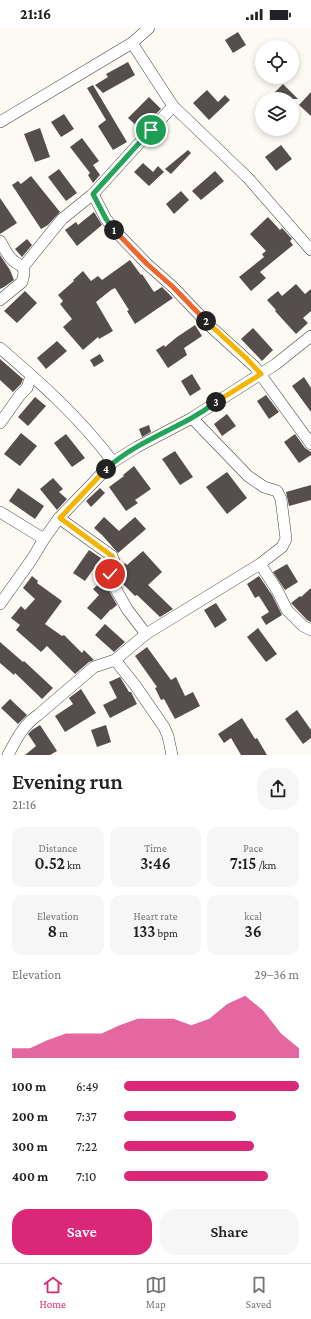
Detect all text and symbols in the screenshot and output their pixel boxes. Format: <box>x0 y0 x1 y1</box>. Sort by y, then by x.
text: 21:16 <box>20 6 51 22</box>
map controls <box>255 40 299 136</box>
button: locate <box>255 40 299 84</box>
button: layers <box>255 92 299 136</box>
pin <box>134 113 168 147</box>
icon: arrive <box>140 119 162 141</box>
pin: 1 <box>104 220 124 240</box>
text: 1 <box>112 224 116 236</box>
pin: 2 <box>196 311 216 331</box>
text: 2 <box>203 315 209 327</box>
pin: 3 <box>206 392 226 412</box>
text: 3 <box>213 396 219 408</box>
pin: 4 <box>96 459 116 479</box>
text: 4 <box>103 463 109 475</box>
pin <box>93 557 127 591</box>
icon: check <box>99 563 121 585</box>
button: share <box>257 768 299 810</box>
text: Evening run <box>12 769 123 794</box>
text: 21:16 <box>12 797 36 812</box>
text: Distance <box>39 842 77 854</box>
text: Time <box>144 842 167 854</box>
text: Pace <box>243 842 263 854</box>
text: 0.52 <box>35 854 65 873</box>
text: 3:46 <box>140 854 171 873</box>
text: 7:15 <box>230 854 256 873</box>
text: km <box>65 859 81 871</box>
text: /km <box>256 859 276 871</box>
text: Elevation <box>37 910 79 922</box>
text: Heart rate <box>134 910 177 922</box>
text: kcal <box>244 910 262 922</box>
text: 8 <box>48 922 57 941</box>
text: 133 <box>133 922 156 941</box>
text: 36 <box>245 922 262 941</box>
text: m <box>57 927 68 939</box>
text: bpm <box>156 927 178 939</box>
text: Elevation <box>12 967 61 982</box>
text: 29–36 m <box>254 967 299 982</box>
text: 100 m <box>12 1079 46 1094</box>
text: 6:49 <box>76 1079 99 1094</box>
text: 200 m <box>12 1109 48 1124</box>
text: 7:37 <box>76 1109 97 1124</box>
text: 300 m <box>12 1139 48 1154</box>
text: 7:22 <box>76 1139 97 1154</box>
text: 400 m <box>12 1169 48 1184</box>
text: 7:10 <box>76 1169 96 1184</box>
button: Save <box>12 1209 152 1255</box>
button: Share <box>160 1209 299 1255</box>
tab: Home <box>39 1274 66 1310</box>
tab: Map <box>145 1274 167 1310</box>
tab: Saved <box>246 1274 272 1310</box>

